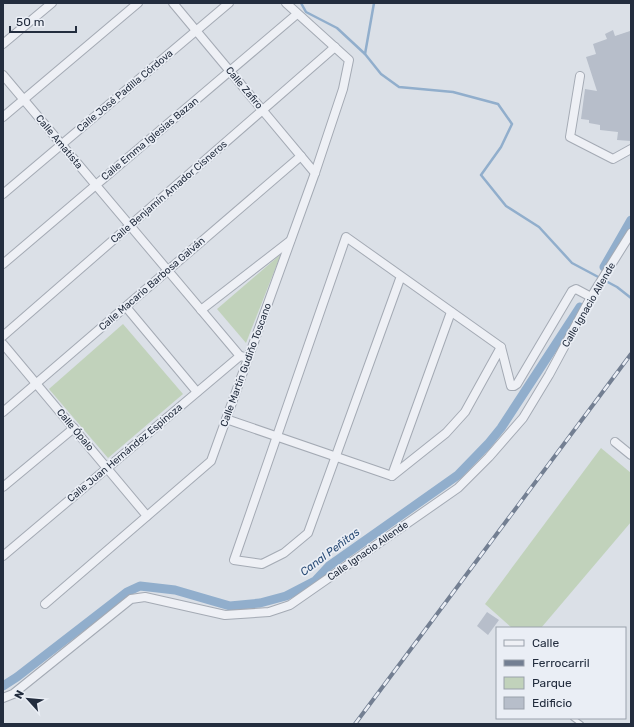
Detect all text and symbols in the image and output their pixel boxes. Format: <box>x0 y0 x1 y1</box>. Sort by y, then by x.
scale bar <box>10 8 76 34</box>
text: 50 m <box>16 15 44 29</box>
street label: Calle José Padilla Córdova <box>74 47 176 135</box>
street label: Calle Zafiro <box>223 64 265 112</box>
street label: Calle Emma Iglesias Bazan <box>99 95 201 183</box>
street label: Calle Amatista <box>33 113 85 171</box>
street label: Calle Benjamín Amador Cisneros <box>108 138 230 246</box>
street label: Calle Macario Barbosa Galván <box>97 235 207 333</box>
street label: Calle Ignacio Allende <box>560 260 618 350</box>
street label: Calle Martín Gudiño Toscano <box>218 301 274 429</box>
street label: Calle Juan Hernández Espinoza <box>65 401 185 505</box>
street label: Calle Ópalo <box>54 406 96 454</box>
street label: Calle Ignacio Allende <box>325 518 411 583</box>
water label: Canal Peñitas <box>298 525 363 579</box>
legend <box>496 627 626 719</box>
text: Calle <box>532 636 559 650</box>
text: Ferrocarril <box>532 656 590 670</box>
text: Parque <box>532 676 572 690</box>
north arrow <box>8 679 48 719</box>
text: N <box>12 688 27 701</box>
text: Edificio <box>532 696 572 710</box>

